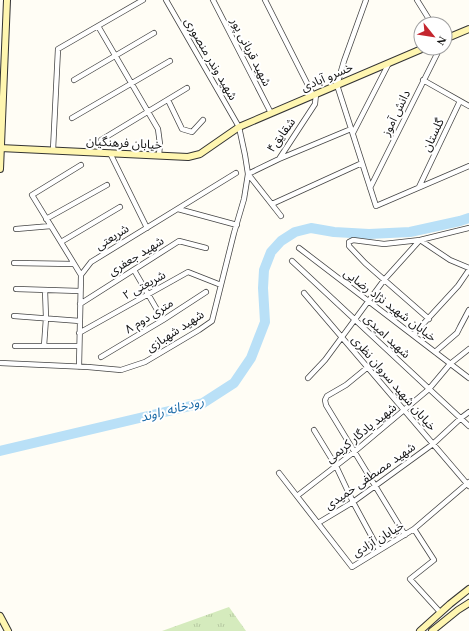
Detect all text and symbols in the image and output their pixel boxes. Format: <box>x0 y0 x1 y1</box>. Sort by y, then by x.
street label: شهید وندر منصوری <box>182 15 240 103</box>
street label: شهید قربانی پور <box>226 15 274 89</box>
north arrow <box>413 16 453 56</box>
text: N <box>434 35 449 47</box>
street label: خسرو آبادی <box>299 60 355 94</box>
street label: دانش آموز <box>378 88 413 139</box>
street label: شقایق۴ <box>264 115 299 155</box>
street label: گلستان <box>419 115 447 154</box>
street label: خیابان فرهنگیان <box>86 134 162 152</box>
street label: شریعتی <box>93 221 131 253</box>
street label: شهید جعفری <box>106 234 166 279</box>
street label: خیابان شهید نژاد رضایی <box>341 266 439 344</box>
street label: شریعتی ۲ <box>120 268 168 303</box>
street label: ۸ متری دوم <box>122 296 177 338</box>
street label: شهید شهبازی <box>144 307 207 355</box>
street label: شهید امیدی <box>361 311 413 361</box>
street label: خیابان شهید سروان نظری <box>349 333 439 434</box>
water label: رودخانه راوند <box>139 393 206 425</box>
street label: شهید یادگار کریمی <box>323 400 399 466</box>
street label: شهید مصطفی حمیدی <box>322 439 418 513</box>
street label: خیابان آزادی <box>350 518 406 560</box>

